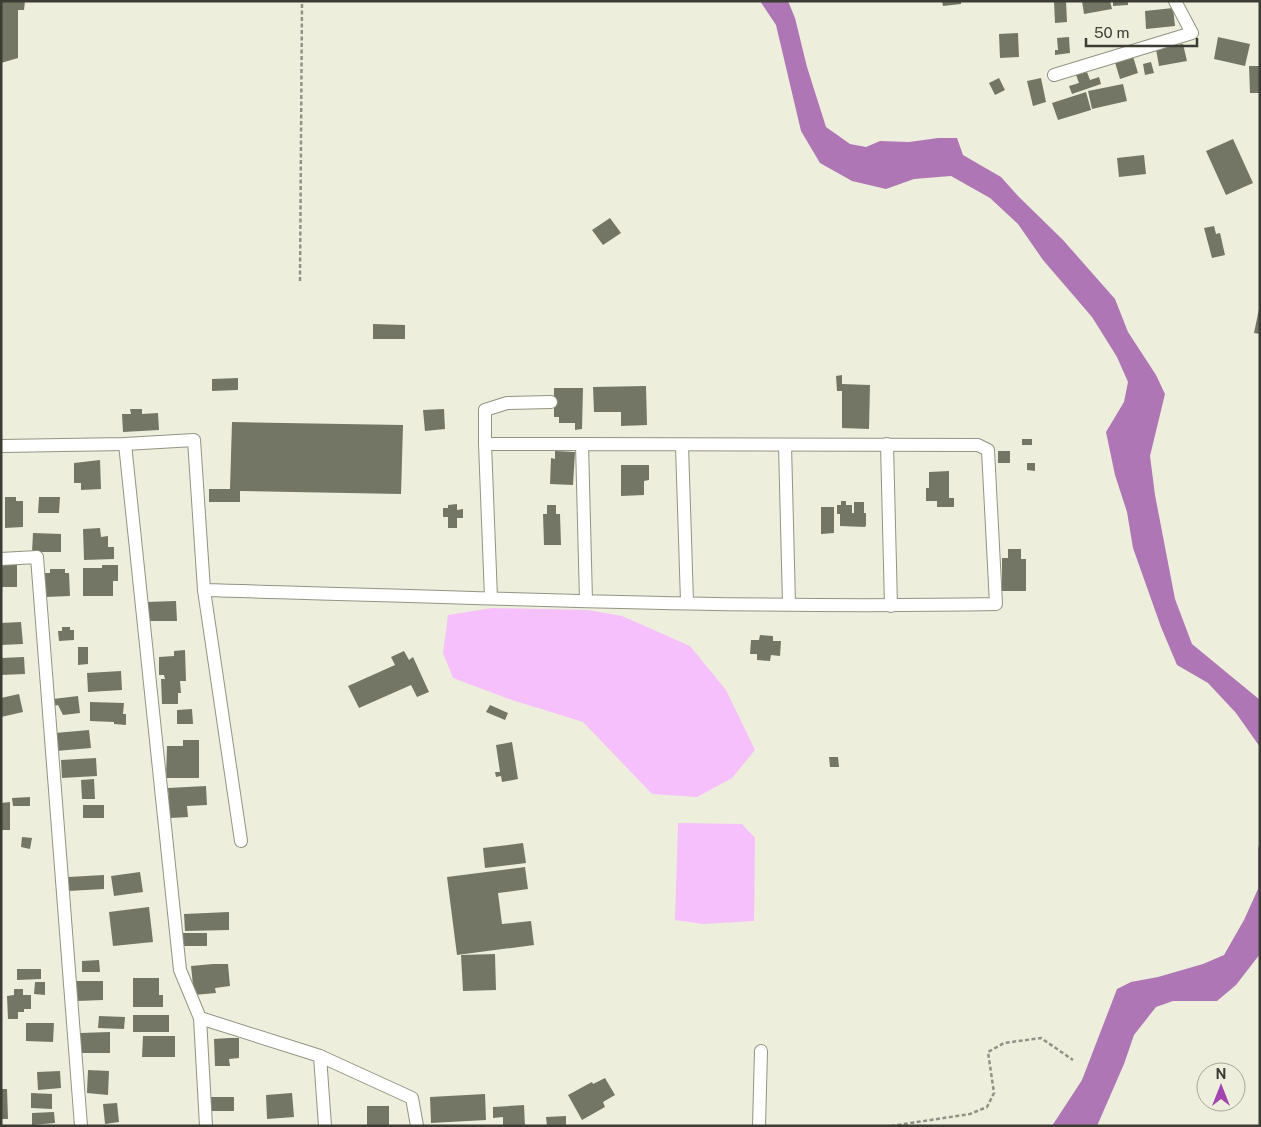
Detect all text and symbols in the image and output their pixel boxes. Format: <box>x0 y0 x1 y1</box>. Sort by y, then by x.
scale bar <box>1086 15 1197 47</box>
text: 50 m <box>1094 24 1129 41</box>
north arrow <box>1196 1062 1246 1112</box>
text: N <box>1216 1066 1226 1082</box>

